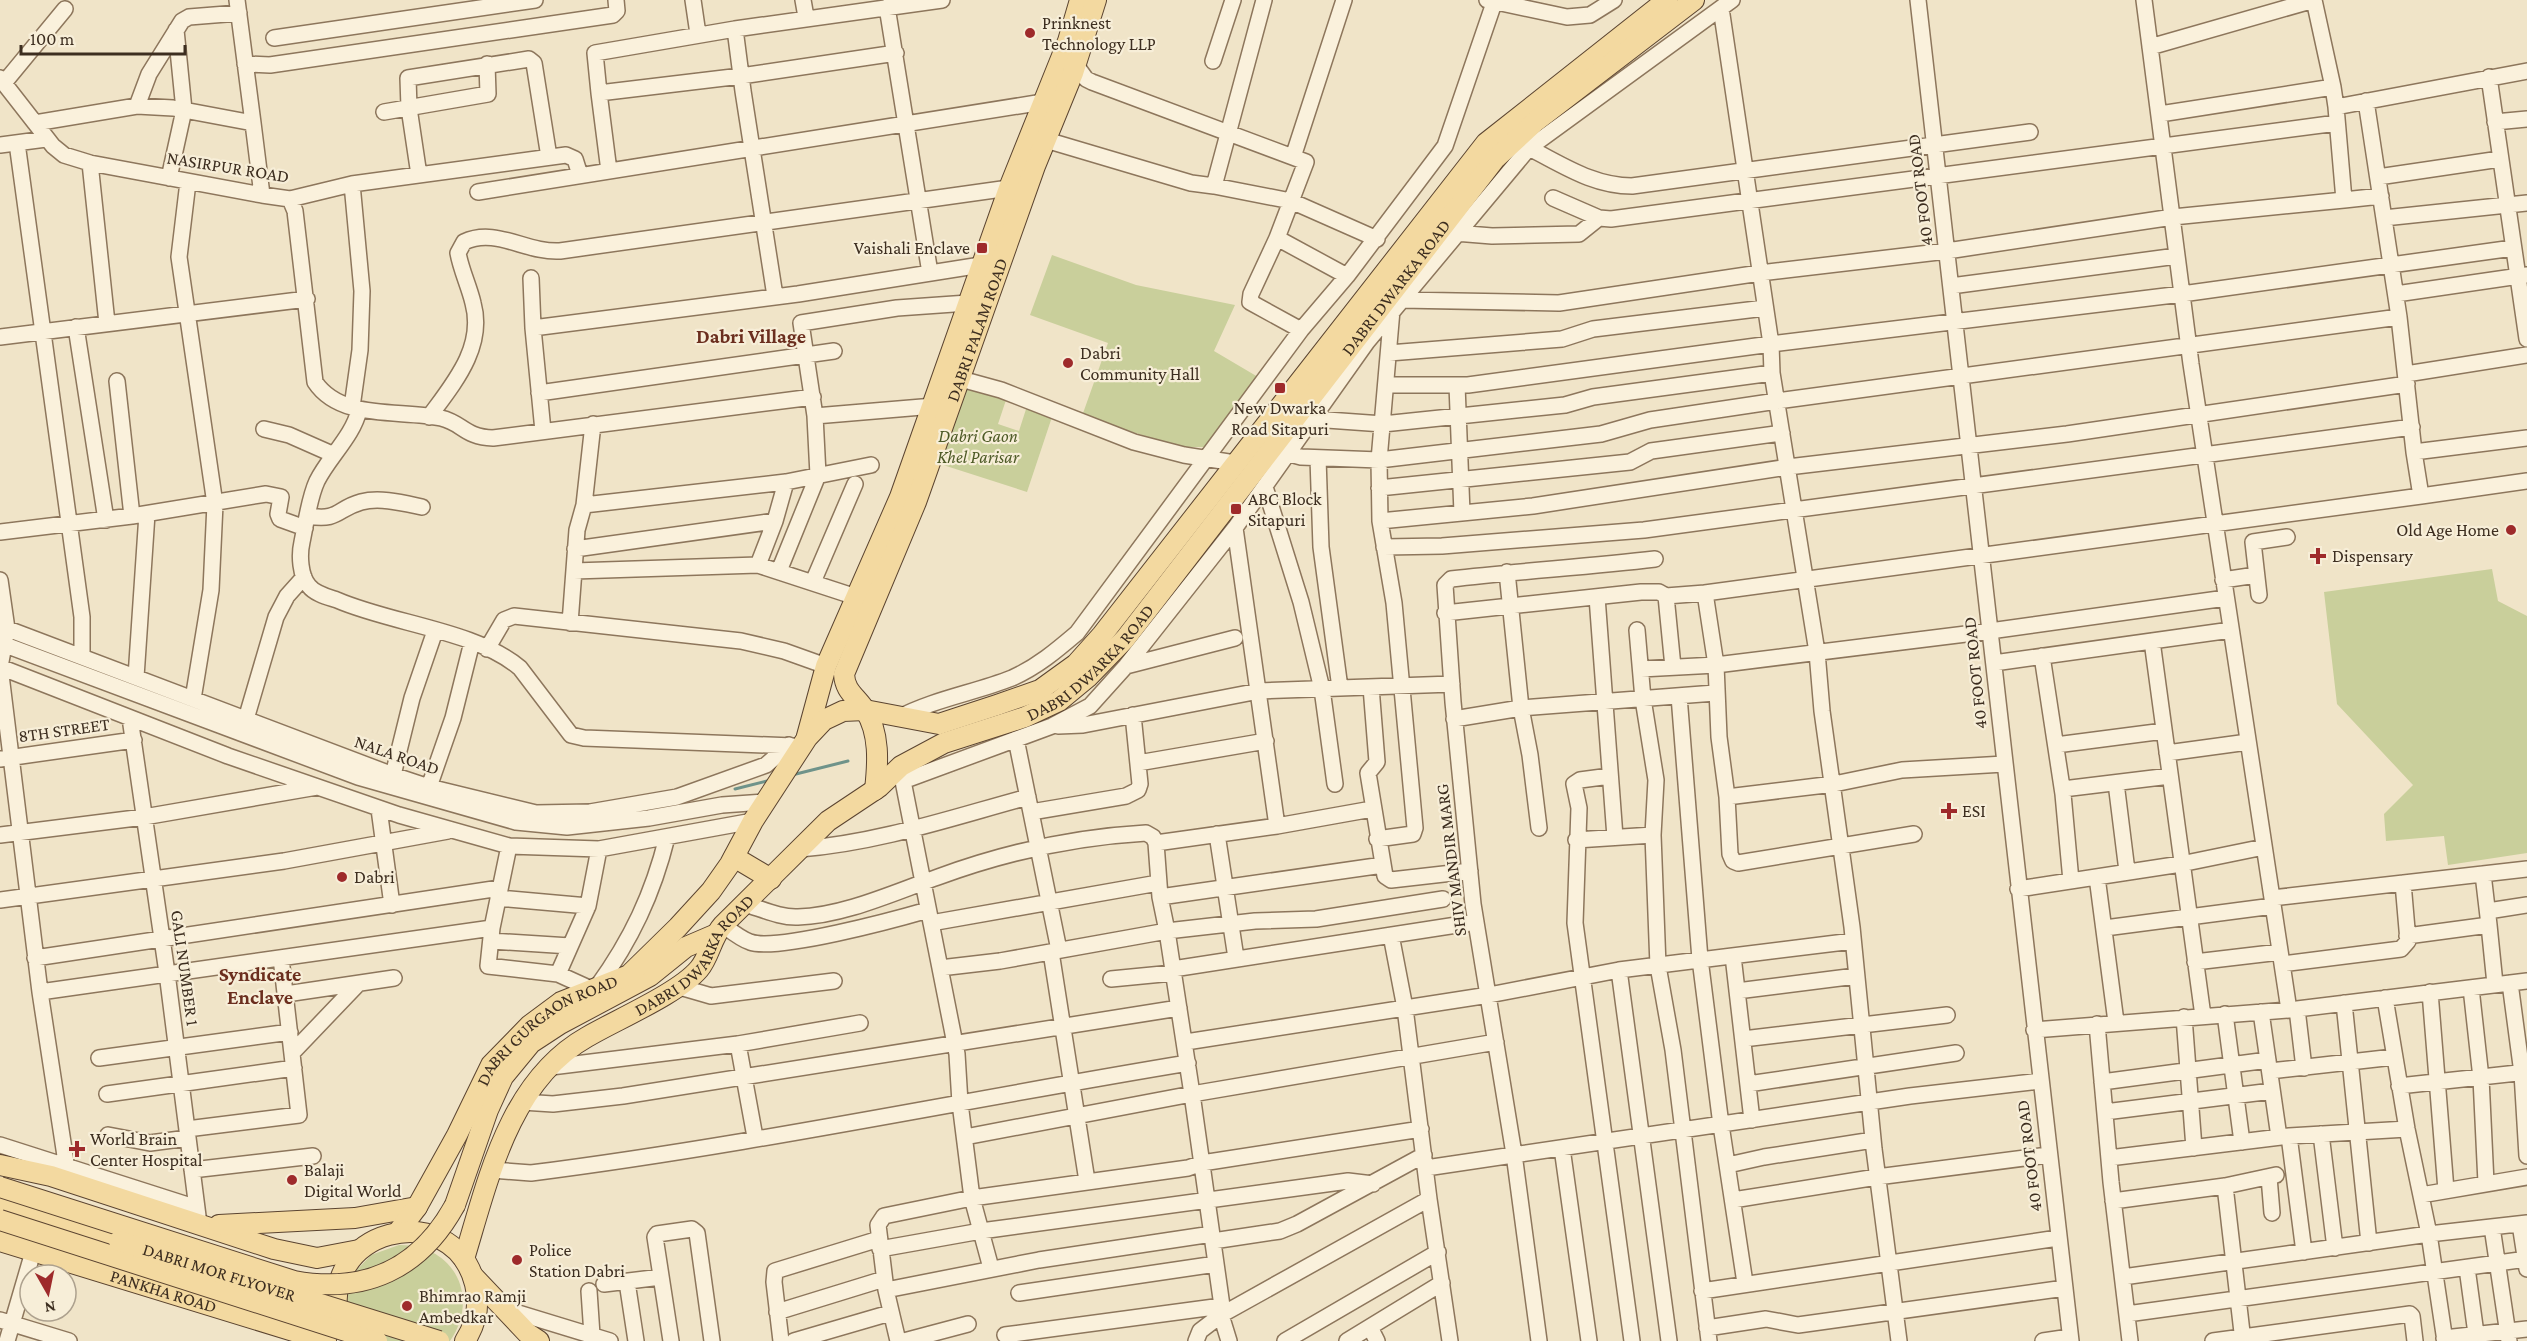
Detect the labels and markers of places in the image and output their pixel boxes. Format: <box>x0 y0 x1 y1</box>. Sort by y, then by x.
place label: Prinknest Technology LLP <box>1042 13 1156 54</box>
marker: Prinknest Technology LLP <box>1023 26 1037 40</box>
place label: Vaishali Enclave <box>854 238 970 258</box>
marker: Vaishali Enclave <box>975 241 989 255</box>
place label: Dabri Community Hall <box>1080 343 1200 384</box>
marker: Dabri Community Hall <box>1061 356 1075 370</box>
marker: New Dwarka Road Sitapuri <box>1273 381 1287 395</box>
place label: New Dwarka Road Sitapuri <box>1231 398 1329 439</box>
place label: ABC Block Sitapuri <box>1248 489 1322 530</box>
marker: ABC Block Sitapuri <box>1229 502 1243 516</box>
place label: Old Age Home <box>2396 520 2499 540</box>
marker: Old Age Home <box>2504 523 2518 537</box>
place label: Dispensary <box>2332 546 2414 566</box>
marker: Dispensary <box>2309 547 2327 565</box>
place label: ESI <box>1962 801 1986 821</box>
marker: ESI <box>1940 802 1958 820</box>
place label: Dabri <box>354 867 395 887</box>
marker: Dabri <box>335 870 349 884</box>
place label: World Brain Center Hospital <box>90 1129 203 1170</box>
marker: World Brain Center Hospital <box>68 1140 86 1158</box>
place label: Balaji Digital World <box>304 1160 402 1201</box>
marker: Balaji Digital World <box>285 1173 299 1187</box>
place label: Police Station Dabri <box>529 1240 625 1281</box>
marker: Police Station Dabri <box>510 1253 524 1267</box>
place label: Bhimrao Ramji Ambedkar <box>419 1286 526 1327</box>
marker: Bhimrao Ramji Ambedkar <box>400 1299 414 1313</box>

